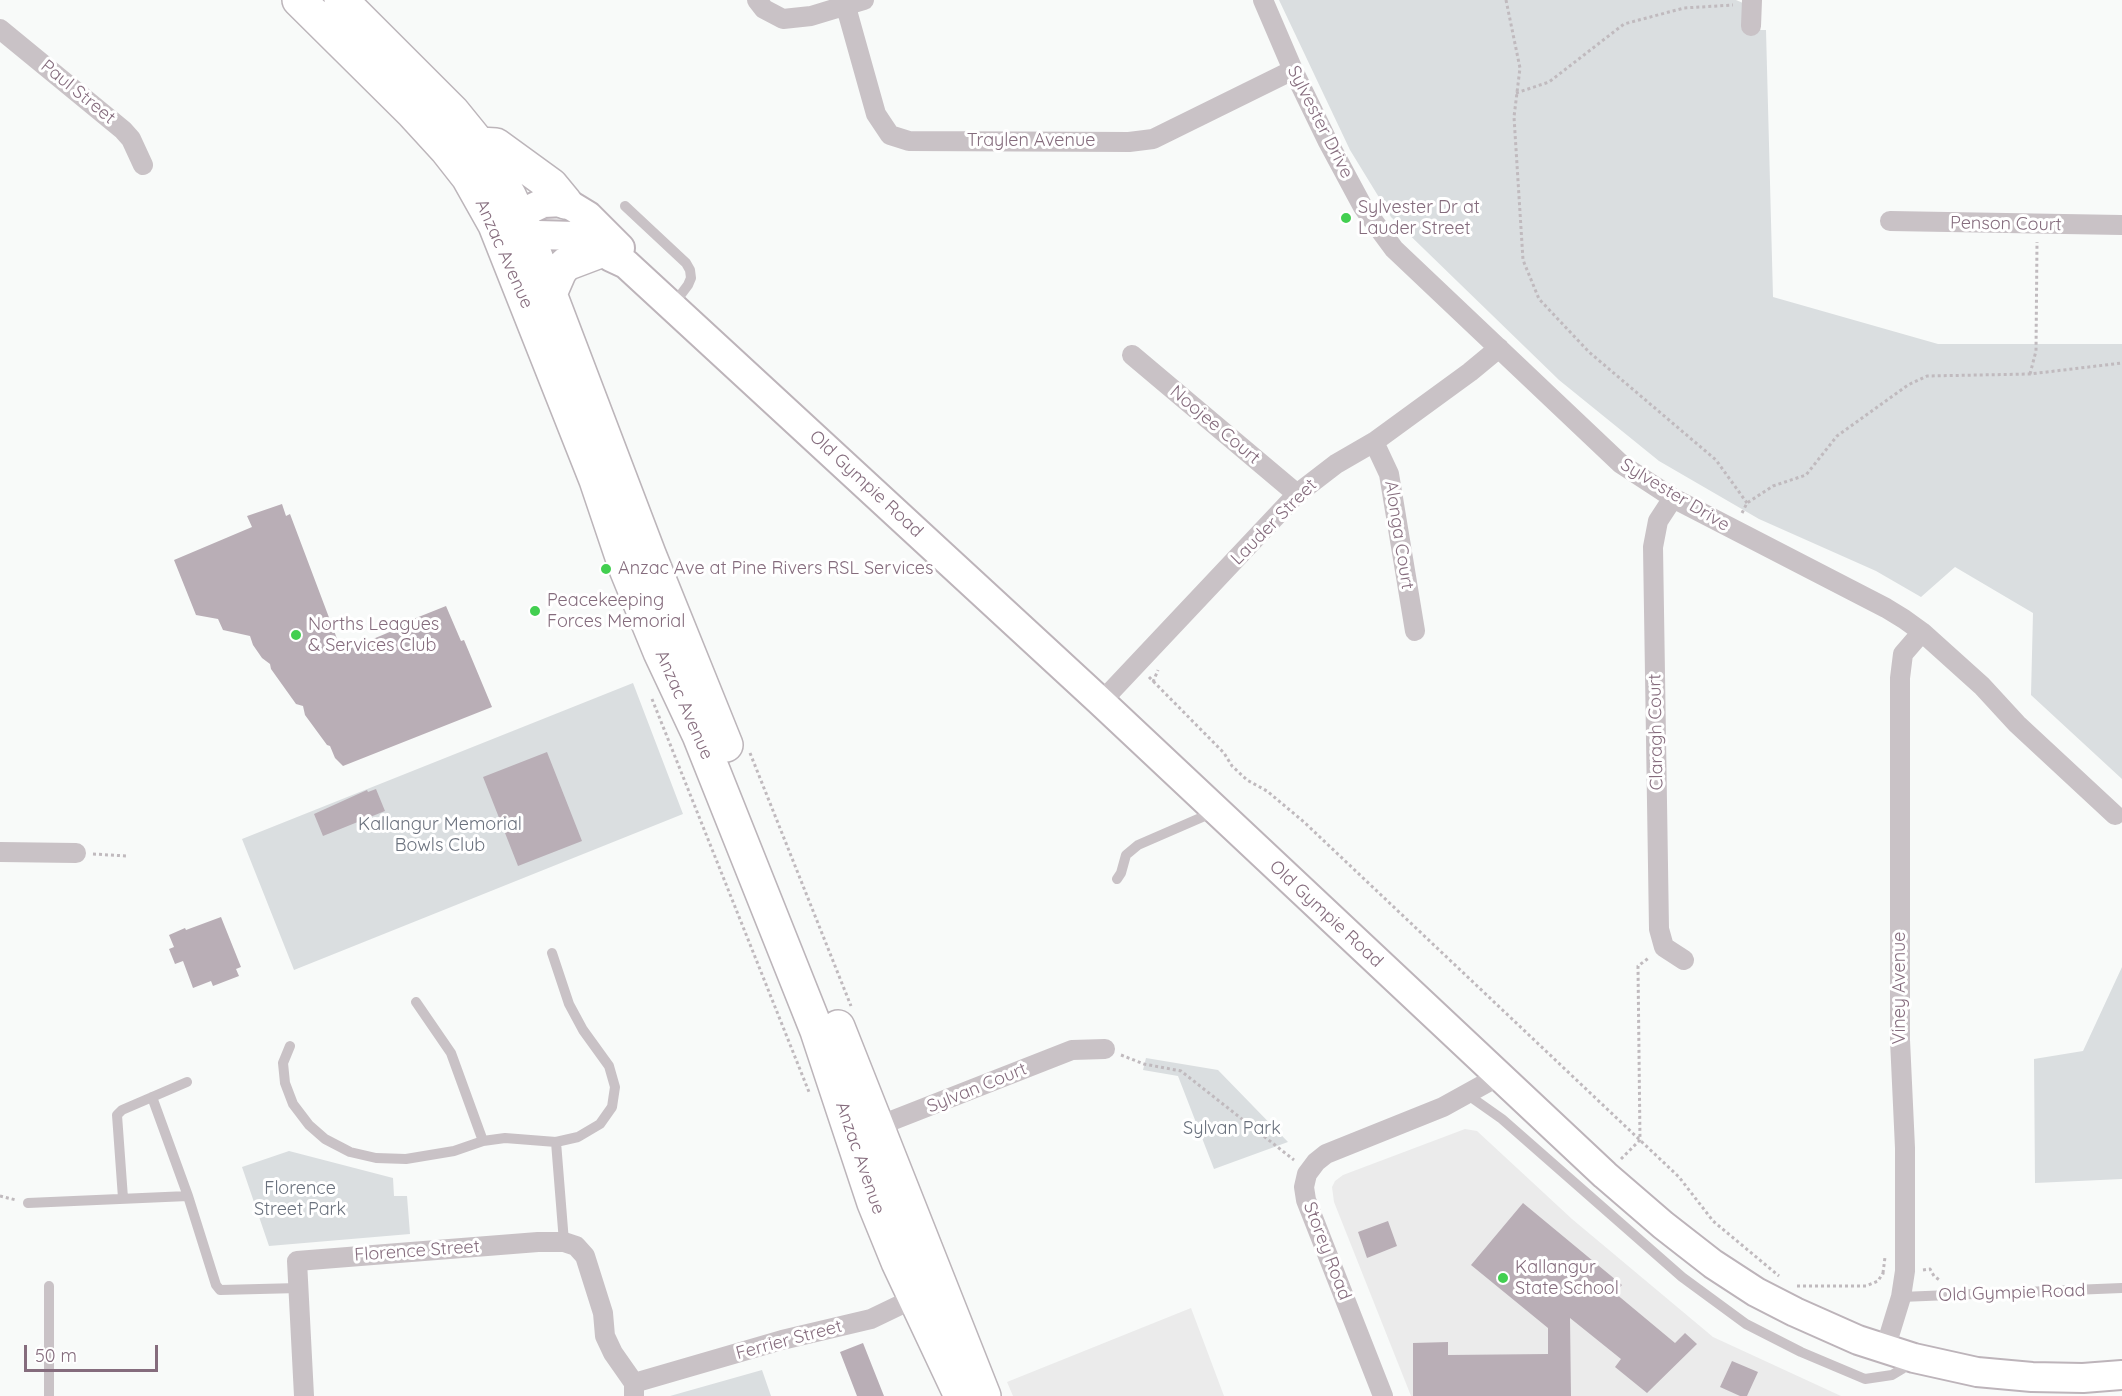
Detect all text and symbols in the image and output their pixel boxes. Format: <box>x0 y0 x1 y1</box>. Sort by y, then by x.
street label: Paul Street <box>36 55 120 129</box>
street label: Sylvester Drive <box>1282 62 1358 182</box>
street label: Traylen Avenue <box>967 130 1095 152</box>
street label: Anzac Avenue <box>470 196 538 312</box>
place label: Sylvester Dr at Lauder Street <box>1358 197 1480 240</box>
marker: Sylvester Dr at Lauder Street <box>1339 211 1353 225</box>
street label: Penson Court <box>1950 212 2062 236</box>
street label: Noojee Court <box>1166 381 1264 469</box>
street label: Old Gympie Road <box>805 426 927 542</box>
street label: Sylvester Drive <box>1617 454 1733 536</box>
street label: Lauder Street <box>1227 475 1321 569</box>
street label: Alonga Court <box>1380 479 1418 591</box>
place label: Anzac Ave at Pine Rivers RSL Services <box>618 558 933 580</box>
marker: Anzac Ave at Pine Rivers RSL Services <box>599 562 613 576</box>
place label: Peacekeeping Forces Memorial <box>547 590 685 632</box>
marker: Peacekeeping Forces Memorial <box>528 604 542 618</box>
place label: Norths Leagues & Services Club <box>308 614 439 656</box>
marker: Norths Leagues & Services Club <box>289 628 303 642</box>
street label: Anzac Avenue <box>650 647 718 763</box>
street label: Claragh Court <box>1644 673 1668 791</box>
park label: Kallangur Memorial Bowls Club <box>358 814 522 856</box>
street label: Old Gympie Road <box>1265 856 1387 972</box>
street label: Viney Avenue <box>1889 931 1911 1045</box>
street label: Sylvan Court <box>924 1058 1030 1118</box>
street label: Anzac Avenue <box>831 1099 889 1217</box>
park label: Sylvan Park <box>1183 1118 1281 1140</box>
park label: Florence Street Park <box>254 1178 346 1220</box>
street label: Storey Road <box>1298 1199 1356 1303</box>
street label: Florence Street <box>354 1236 480 1266</box>
place label: Kallangur State School <box>1515 1257 1619 1300</box>
marker: Kallangur State School <box>1496 1271 1510 1285</box>
street label: Old Gympie Road <box>1938 1280 2086 1306</box>
street label: Ferrier Street <box>734 1315 844 1365</box>
scale bar <box>27 1333 160 1371</box>
text: 50 m <box>35 1344 77 1367</box>

